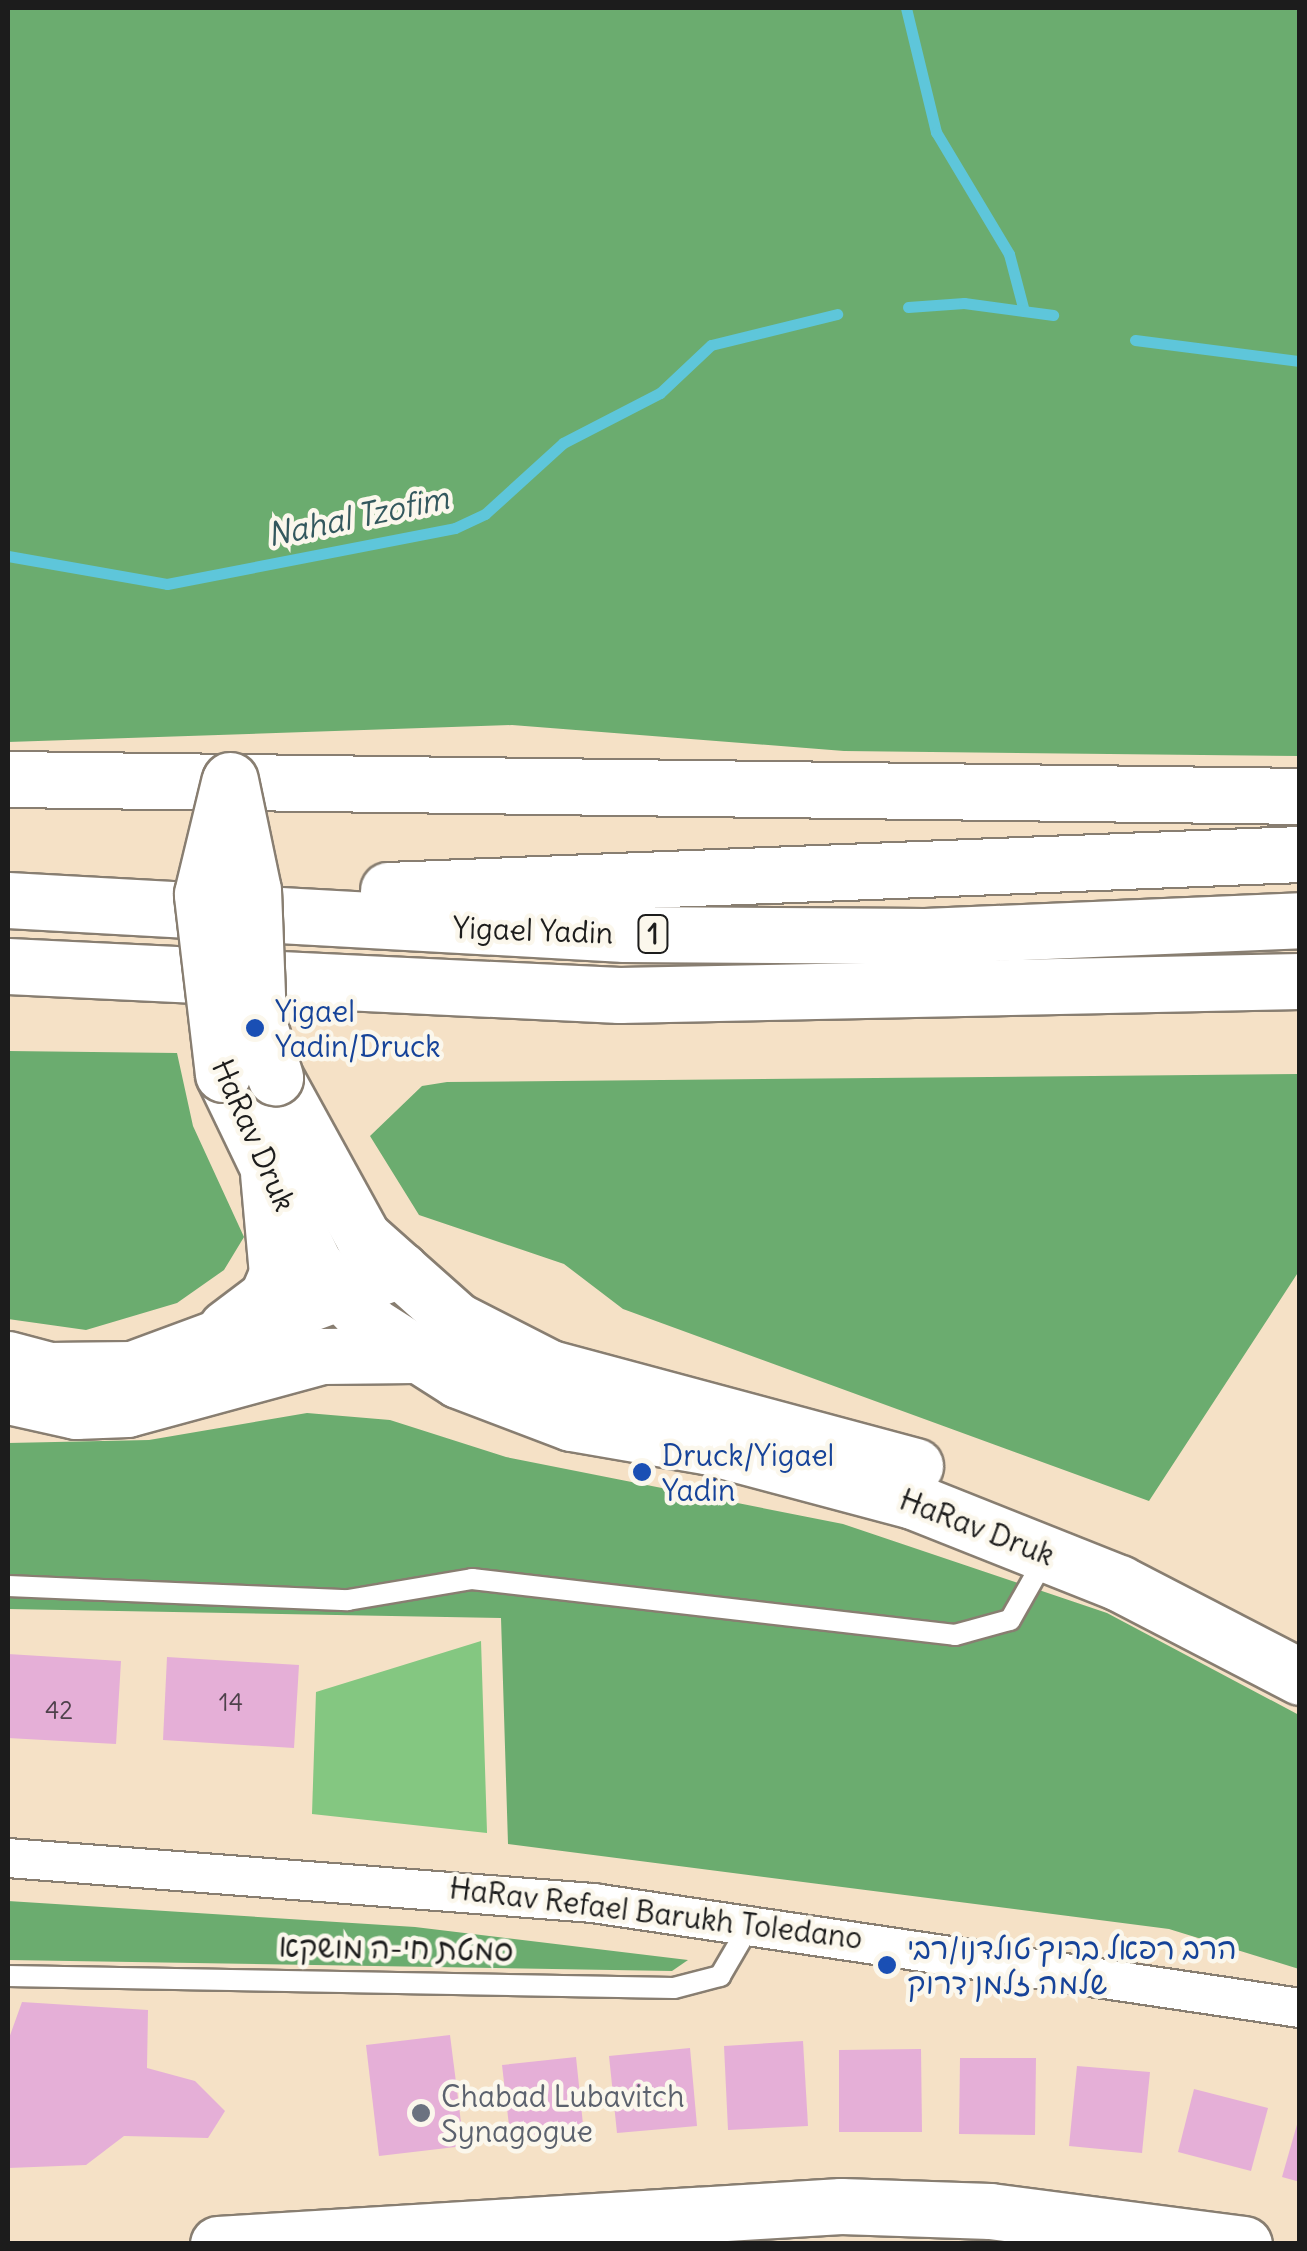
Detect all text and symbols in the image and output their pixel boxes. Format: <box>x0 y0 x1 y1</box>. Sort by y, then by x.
water label: Nahal Tzofim <box>264 479 452 555</box>
street label: Yigael Yadin <box>452 909 614 951</box>
road number: 1 <box>636 911 670 957</box>
place label: Yigael Yadin/Druck <box>275 993 441 1064</box>
marker: Yigael Yadin/Druck <box>244 1017 266 1039</box>
street label: HaRav Druk <box>205 1053 303 1217</box>
place label: Druck/Yigael Yadin <box>662 1437 834 1508</box>
marker: Druck/Yigael Yadin <box>631 1461 653 1483</box>
street label: HaRav Druk <box>895 1481 1059 1573</box>
house number: 14 <box>219 1687 243 1717</box>
house number: 42 <box>45 1695 73 1725</box>
street label: HaRav Refael Barukh Toledano <box>447 1870 865 1956</box>
street label: סמטת חי-ה מושקא <box>278 1928 514 1968</box>
place label: הרב רפאל ברוך טולדנו/רבי שלמה זלמן דרוק <box>907 1930 1237 2000</box>
marker: הרב רפאל ברוך טולדנו/רבי שלמה זלמן דרוק <box>876 1954 898 1976</box>
place label: Chabad Lubavitch Synagogue <box>441 2078 685 2148</box>
marker: Chabad Lubavitch Synagogue <box>410 2102 432 2124</box>

